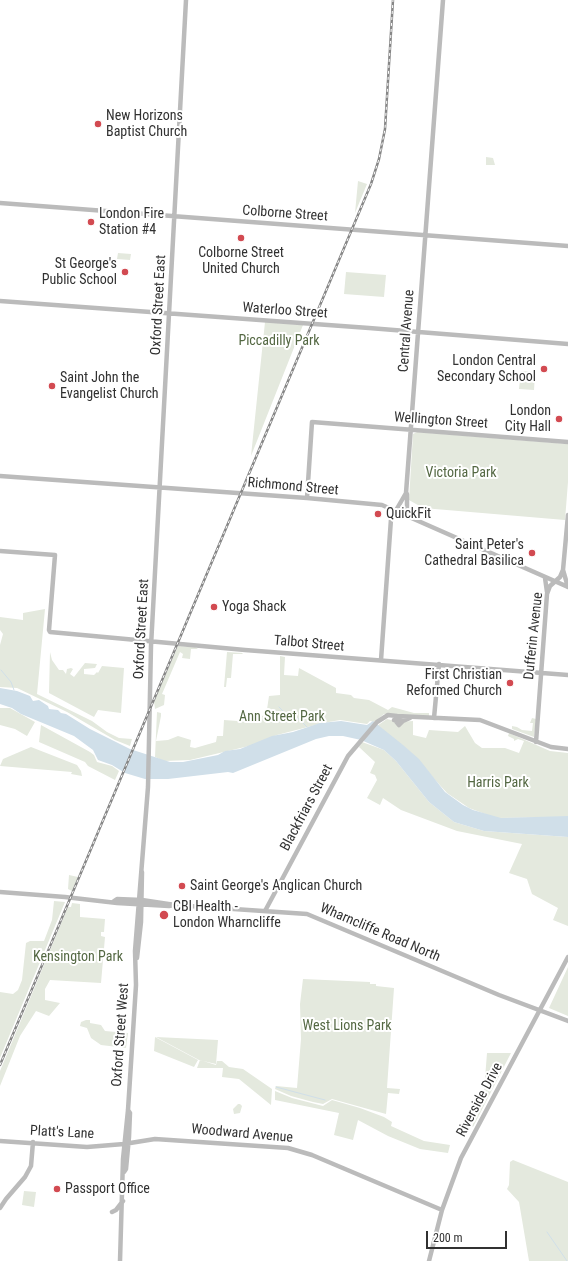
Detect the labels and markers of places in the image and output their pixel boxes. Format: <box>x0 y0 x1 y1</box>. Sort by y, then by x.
place label: New Horizons Baptist Church <box>106 108 187 140</box>
marker: New Horizons Baptist Church <box>93 119 103 129</box>
place label: London Fire Station #4 <box>99 206 164 238</box>
marker: London Fire Station #4 <box>86 217 96 227</box>
marker: Colborne Street United Church <box>236 233 246 243</box>
place label: Colborne Street United Church <box>198 245 284 278</box>
place label: St George's Public School <box>42 256 117 288</box>
marker: St George's Public School <box>120 267 130 277</box>
place label: London Central Secondary School <box>437 353 536 386</box>
marker: London Central Secondary School <box>539 364 549 374</box>
place label: Saint John the Evangelist Church <box>60 370 159 402</box>
marker: Saint John the Evangelist Church <box>47 381 57 391</box>
place label: London City Hall <box>505 403 551 436</box>
marker: London City Hall <box>554 414 564 424</box>
place label: QuickFit <box>386 506 431 522</box>
marker: QuickFit <box>373 509 383 519</box>
place label: Saint Peter's Cathedral Basilica <box>424 537 524 570</box>
marker: Saint Peter's Cathedral Basilica <box>527 548 537 558</box>
place label: Yoga Shack <box>222 599 286 615</box>
marker: Yoga Shack <box>209 602 219 612</box>
place label: First Christian Reformed Church <box>406 667 502 700</box>
marker: First Christian Reformed Church <box>505 678 515 688</box>
place label: Saint George's Anglican Church <box>190 878 362 894</box>
marker: Saint George's Anglican Church <box>177 881 187 891</box>
place label: CBI Health - London Wharncliffe <box>173 899 281 932</box>
marker: CBI Health - London Wharncliffe <box>158 909 170 921</box>
place label: Passport Office <box>65 1181 150 1197</box>
marker: Passport Office <box>52 1184 62 1194</box>

